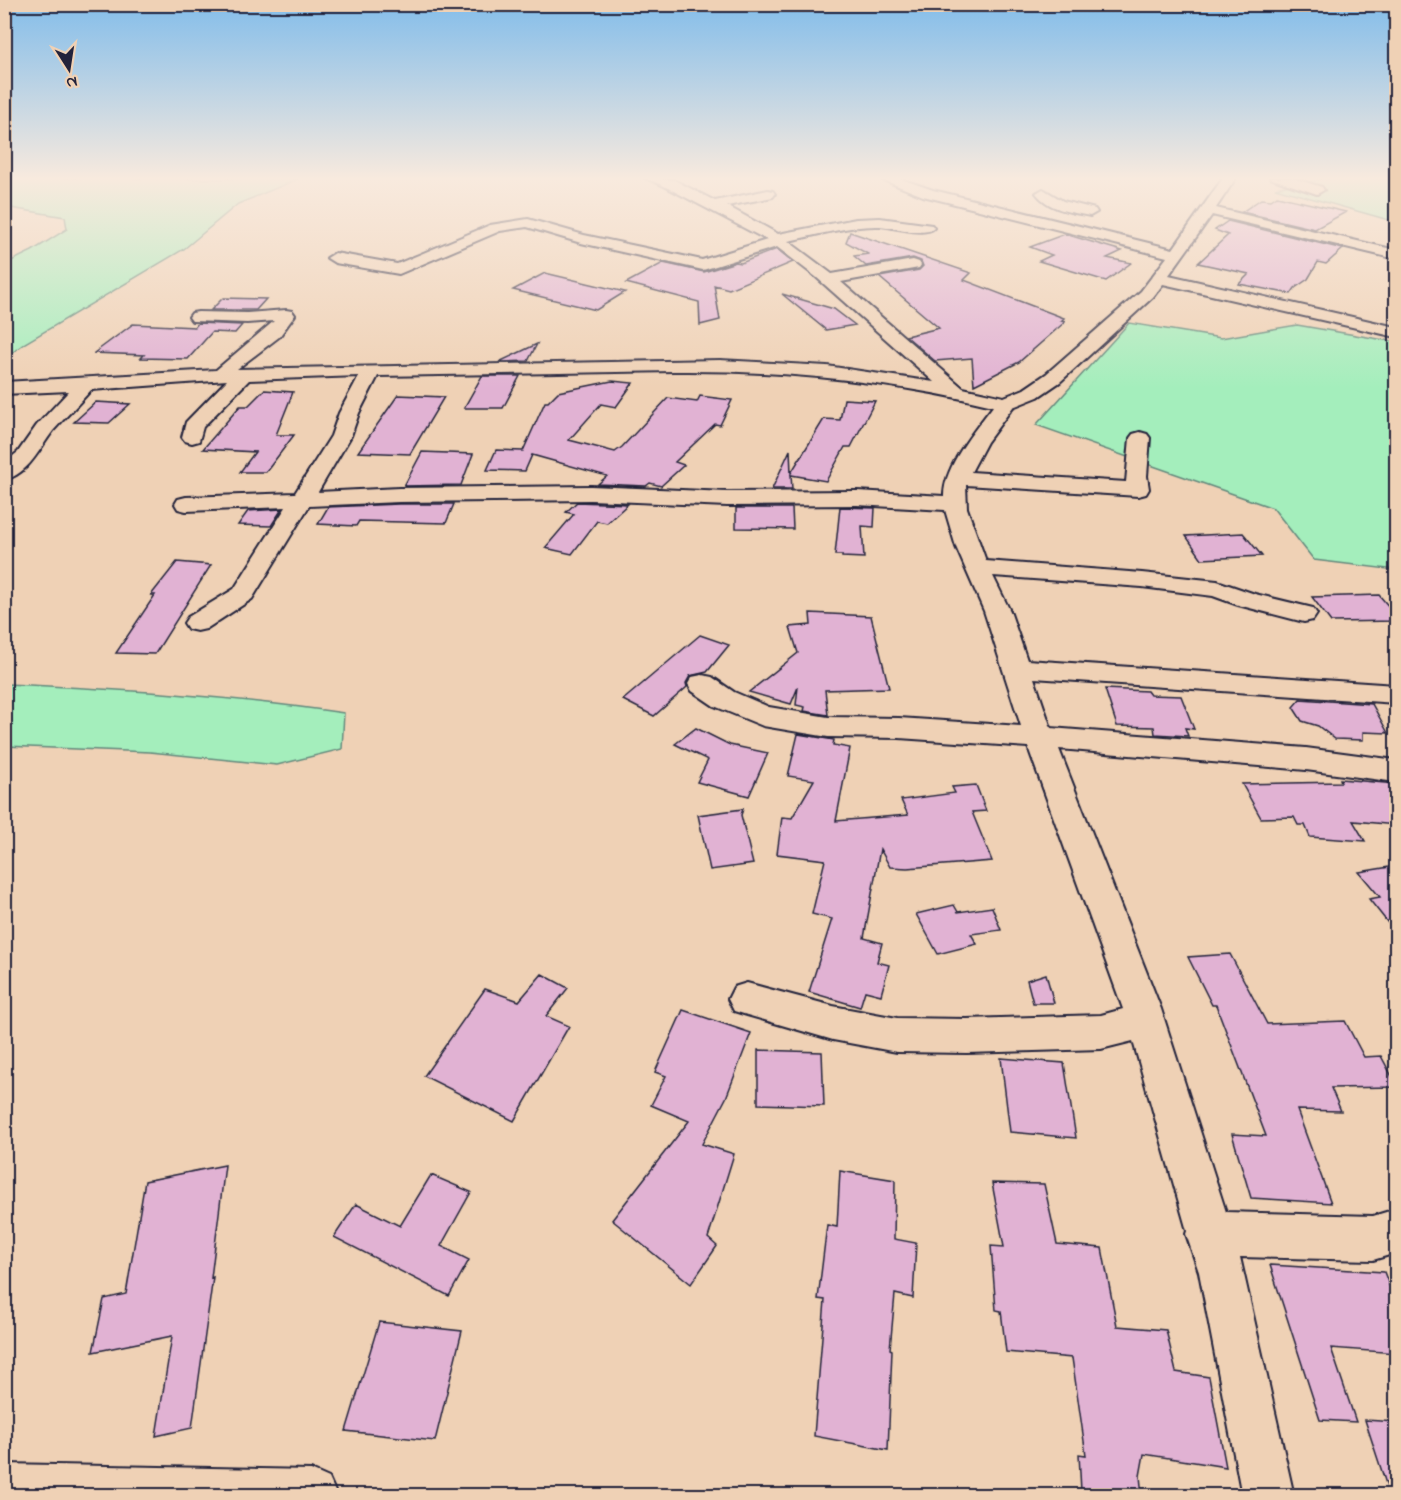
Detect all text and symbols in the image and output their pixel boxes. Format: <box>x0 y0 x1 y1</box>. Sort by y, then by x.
north arrow <box>39 39 99 99</box>
text: N <box>64 69 79 95</box>

